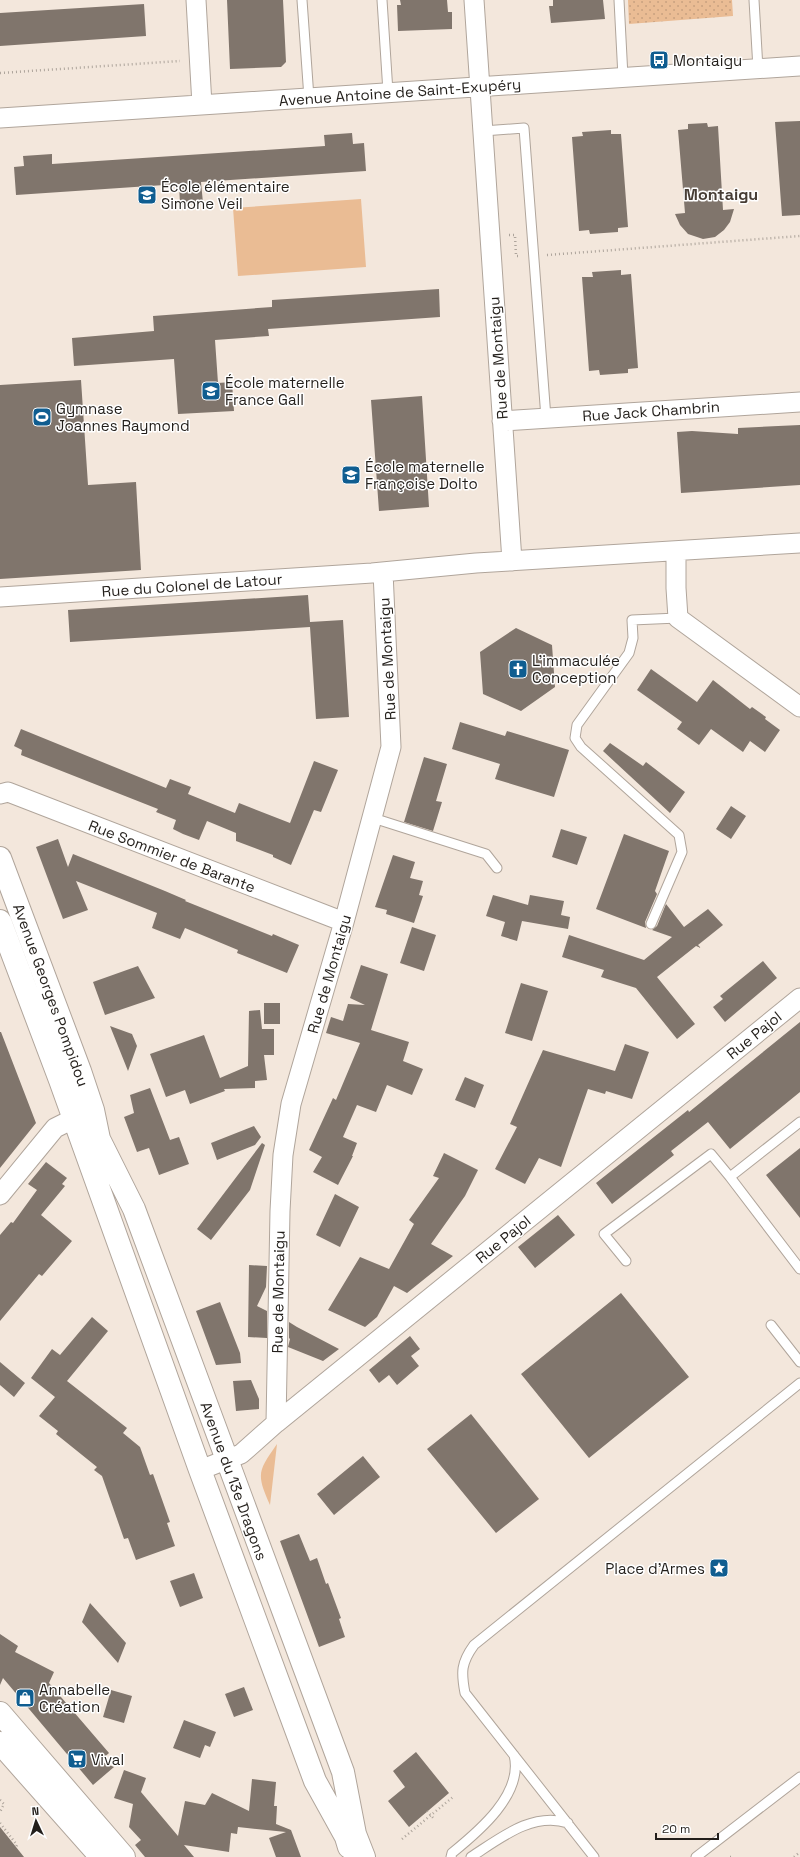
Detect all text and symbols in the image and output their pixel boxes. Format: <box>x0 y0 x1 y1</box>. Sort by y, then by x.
bus stop icon: Montaigu <box>648 49 670 71</box>
place label: Montaigu <box>673 51 742 70</box>
street label: Avenue Antoine de Saint-Exupéry <box>278 74 522 110</box>
place label: École élémentaire Simone Veil <box>161 177 290 213</box>
school or university icon: École élémentaire Simone Veil <box>136 184 158 206</box>
district label: Montaigu <box>684 184 758 205</box>
street label: Rue de Montaigu <box>484 296 512 420</box>
place label: École maternelle France Gall <box>225 373 345 409</box>
school or university icon: École maternelle France Gall <box>200 380 222 402</box>
street label: Rue Jack Chambrin <box>582 397 720 425</box>
place label: Gymnase Joannes Raymond <box>56 399 190 435</box>
sports icon: Gymnase Joannes Raymond <box>31 406 53 428</box>
place label: École maternelle Françoise Dolto <box>365 457 485 493</box>
school or university icon: École maternelle Françoise Dolto <box>340 464 362 486</box>
street label: Rue du Colonel de Latour <box>101 569 283 601</box>
street label: Rue de Montaigu <box>374 597 400 721</box>
place label: L'immaculée Conception <box>532 651 620 687</box>
church icon: L'immaculée Conception <box>507 658 529 680</box>
street label: Rue Sommier de Barante <box>86 815 258 897</box>
street label: Avenue Georges Pompidou <box>9 901 93 1089</box>
street label: Rue de Montaigu <box>303 912 355 1036</box>
street label: Rue Pajol <box>723 1007 785 1063</box>
street label: Rue Pajol <box>472 1211 534 1267</box>
street label: Rue de Montaigu <box>267 1230 289 1354</box>
street label: Avenue du 13e Dragons <box>196 1399 272 1563</box>
place icon: Place d'Armes <box>708 1557 730 1579</box>
place label: Place d'Armes <box>605 1559 705 1578</box>
place label: Annabelle Création <box>39 1680 110 1716</box>
shop icon: Annabelle Création <box>14 1687 36 1709</box>
supermarket icon: Vival <box>66 1748 88 1770</box>
place label: Vival <box>91 1750 124 1769</box>
north arrow <box>16 1801 56 1841</box>
text: N <box>31 1804 39 1818</box>
scale bar <box>656 1815 718 1841</box>
text: 20 m <box>662 1821 690 1837</box>

